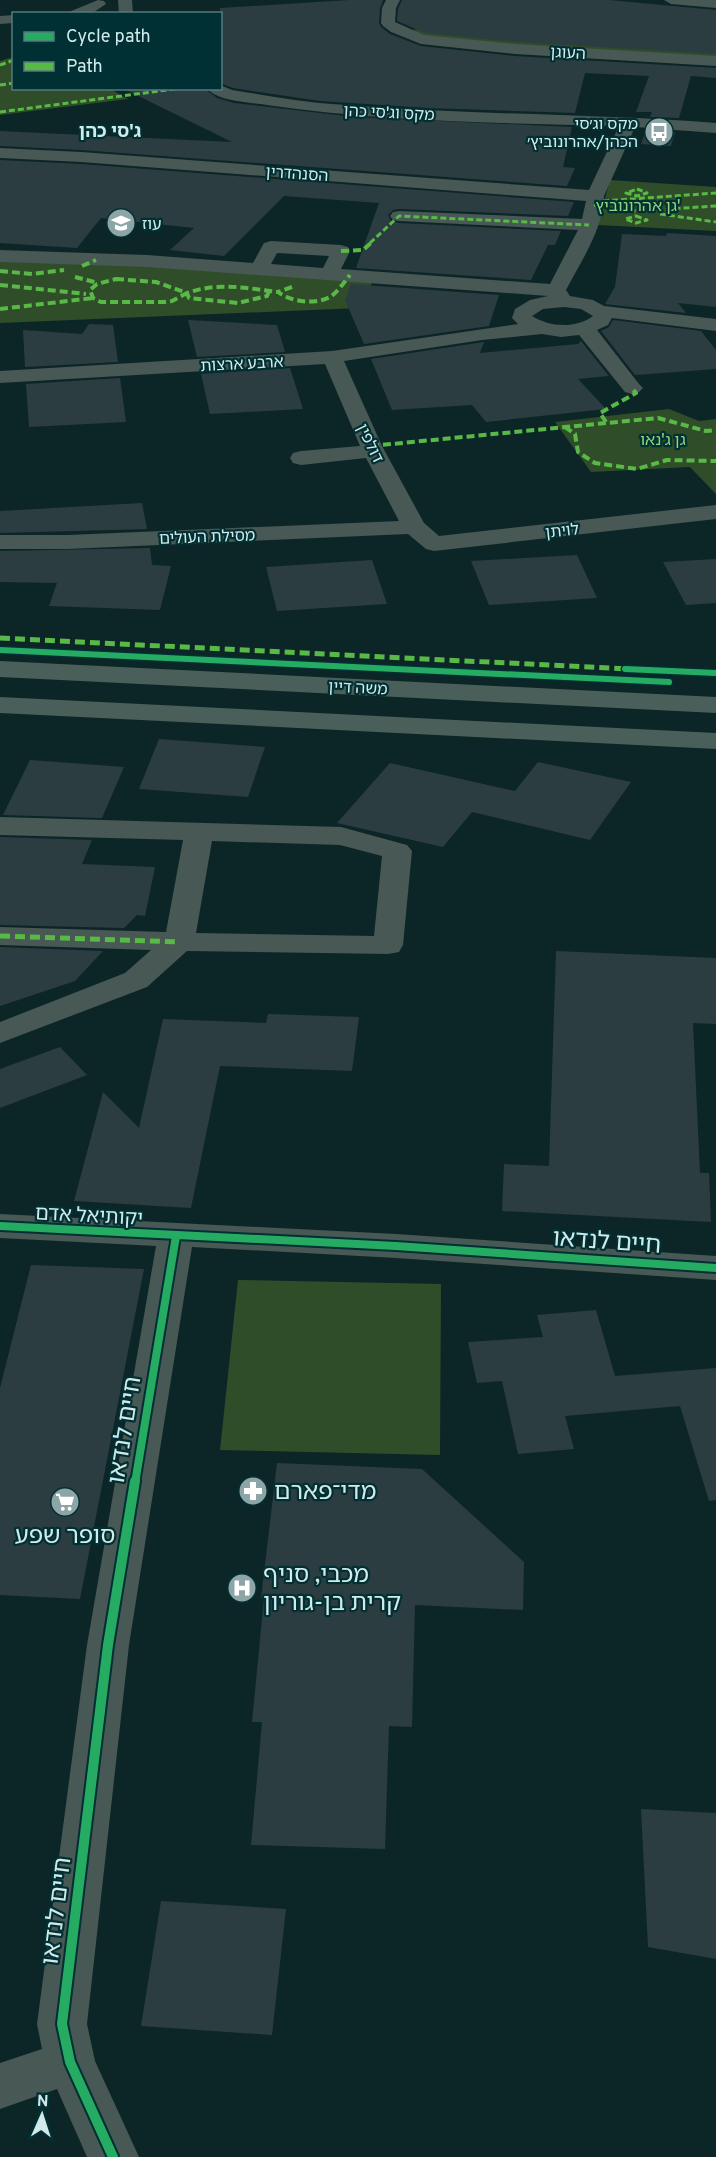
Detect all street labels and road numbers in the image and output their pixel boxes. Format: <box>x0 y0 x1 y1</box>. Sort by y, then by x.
street label: העוגן <box>550 43 586 65</box>
street label: מקס וג'סי כהן <box>343 102 435 126</box>
street label: הסנהדרין <box>265 163 329 187</box>
street label: ארבע ארצות <box>200 353 284 377</box>
street label: דולפין <box>351 421 387 467</box>
street label: לויתן <box>544 520 580 544</box>
street label: מסילת העולים <box>159 526 255 550</box>
street label: משה דיין <box>328 677 388 701</box>
street label: יקותיאל אדם <box>34 1201 144 1233</box>
street label: חיים לנדאו <box>552 1224 662 1262</box>
street label: חיים לנדאו <box>103 1374 149 1486</box>
street label: חיים לנדאו <box>36 1856 79 1967</box>

